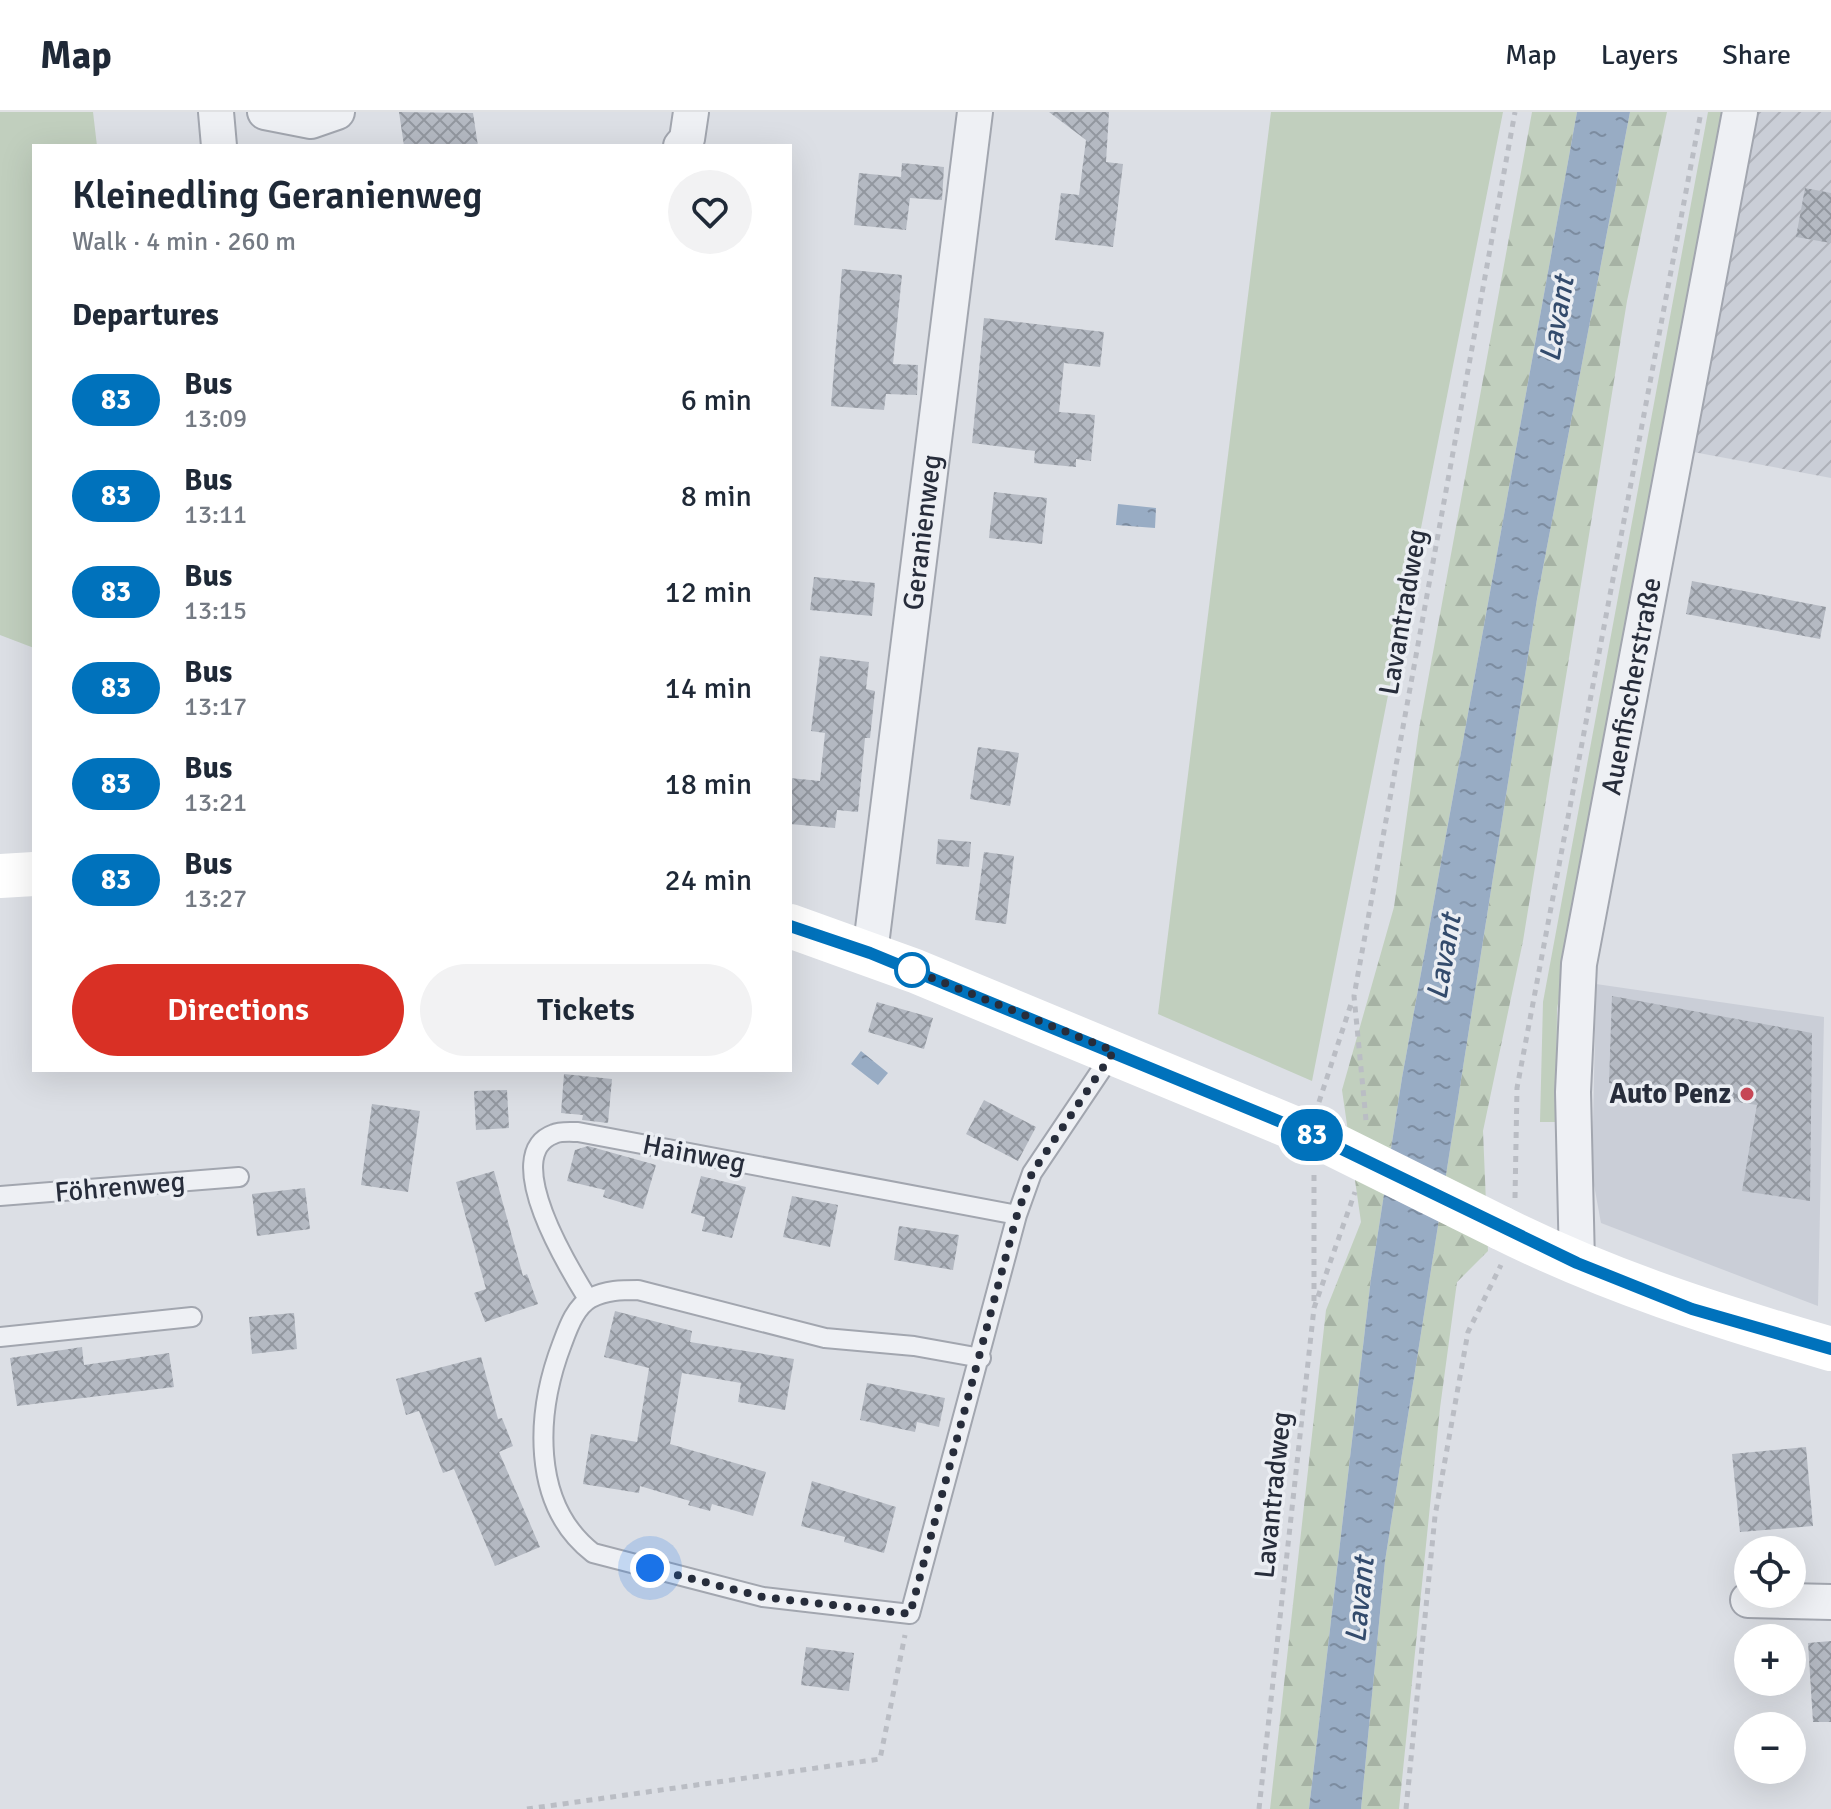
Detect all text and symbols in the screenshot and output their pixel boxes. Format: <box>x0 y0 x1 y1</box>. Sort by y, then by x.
text: Map <box>40 32 112 79</box>
text: Map <box>1505 38 1557 72</box>
text: Layers <box>1601 38 1678 72</box>
text: Share <box>1722 38 1791 72</box>
button: heart <box>668 170 752 254</box>
text: Kleinedling Geranienweg <box>72 172 482 219</box>
text: Walk · 4 min · 260 m <box>72 226 296 258</box>
water label: Lavant <box>1531 270 1583 364</box>
text: Departures <box>72 297 219 334</box>
text: Bus <box>184 366 232 403</box>
text: 6 min <box>681 382 752 419</box>
text: 83 <box>101 383 131 417</box>
text: 13:09 <box>184 403 247 435</box>
street label: Geranienweg <box>896 452 949 612</box>
text: Bus <box>184 462 232 499</box>
text: 8 min <box>681 478 752 515</box>
text: 83 <box>101 479 131 513</box>
text: 13:11 <box>184 499 247 531</box>
street label: Lavantradweg <box>1372 526 1434 698</box>
text: Bus <box>184 558 232 595</box>
text: 12 min <box>665 574 752 611</box>
text: 83 <box>101 575 131 609</box>
street label: Auenfischerstraße <box>1594 575 1669 798</box>
text: 13:15 <box>184 595 247 627</box>
text: Bus <box>184 654 232 691</box>
text: 14 min <box>665 670 752 707</box>
text: 83 <box>101 671 131 705</box>
text: 13:17 <box>184 691 247 723</box>
text: Bus <box>184 750 232 787</box>
text: 18 min <box>665 766 752 803</box>
text: 83 <box>101 767 131 801</box>
text: 13:21 <box>184 787 247 819</box>
text: Bus <box>184 846 232 883</box>
text: 24 min <box>665 862 752 899</box>
text: 83 <box>101 863 131 897</box>
text: 13:27 <box>184 883 247 915</box>
water label: Lavant <box>1418 908 1470 1002</box>
unlabelled marker <box>895 953 929 987</box>
button: Directions <box>72 964 404 1056</box>
button: Tickets <box>420 964 752 1056</box>
place label: Auto Penz <box>1609 1077 1731 1111</box>
marker: Auto Penz <box>1738 1085 1756 1103</box>
line badge: 83 <box>1276 1109 1348 1161</box>
text: 83 <box>1297 1118 1327 1152</box>
street label: Hainweg <box>640 1127 748 1181</box>
street label: Föhrenweg <box>53 1164 187 1210</box>
street label: Lavantradweg <box>1247 1410 1299 1580</box>
map controls <box>1734 1536 1806 1784</box>
button: locate <box>1734 1536 1806 1608</box>
your location <box>630 1548 670 1588</box>
water label: Lavant <box>1337 1552 1383 1645</box>
button: + <box>1734 1624 1806 1696</box>
button: − <box>1734 1712 1806 1784</box>

